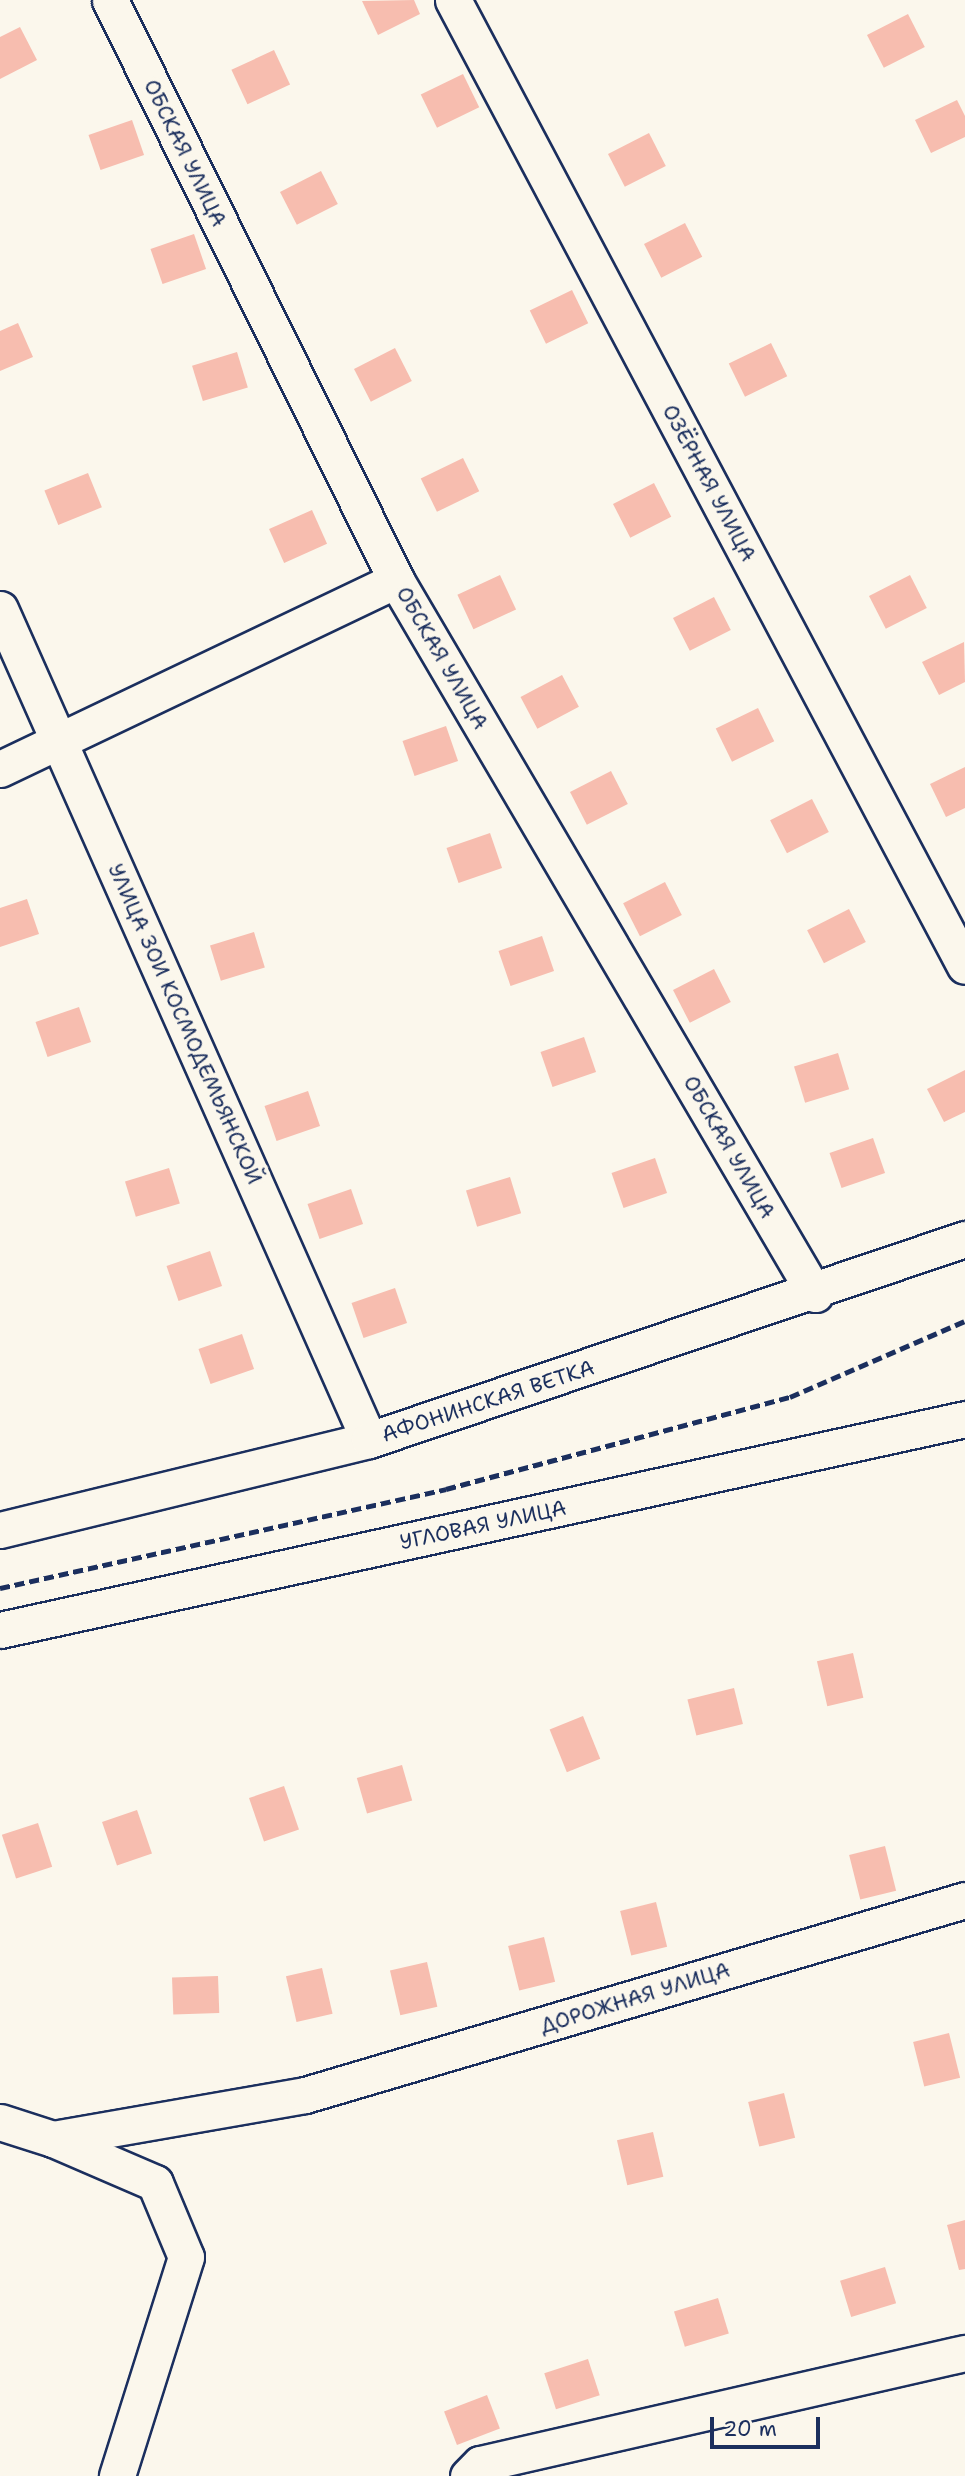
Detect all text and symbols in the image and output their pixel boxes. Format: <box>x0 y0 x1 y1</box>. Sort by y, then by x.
street label: ОБСКАЯ УЛИЦА <box>138 75 232 231</box>
street label: ОЗЁРНАЯ УЛИЦА <box>657 400 761 566</box>
street label: ОБСКАЯ УЛИЦА <box>391 582 493 734</box>
street label: УЛИЦА ЗОИ КОСМОДЕМЬЯНСКОЙ <box>103 860 267 1188</box>
street label: ОБСКАЯ УЛИЦА <box>678 1071 780 1223</box>
street label: АФОНИНСКАЯ ВЕТКА <box>379 1355 597 1447</box>
street label: УГЛОВАЯ УЛИЦА <box>397 1495 569 1555</box>
street label: ДОРОЖНАЯ УЛИЦА <box>537 1957 733 2039</box>
scale bar <box>713 2402 823 2446</box>
text: 20 m <box>723 2415 777 2443</box>

